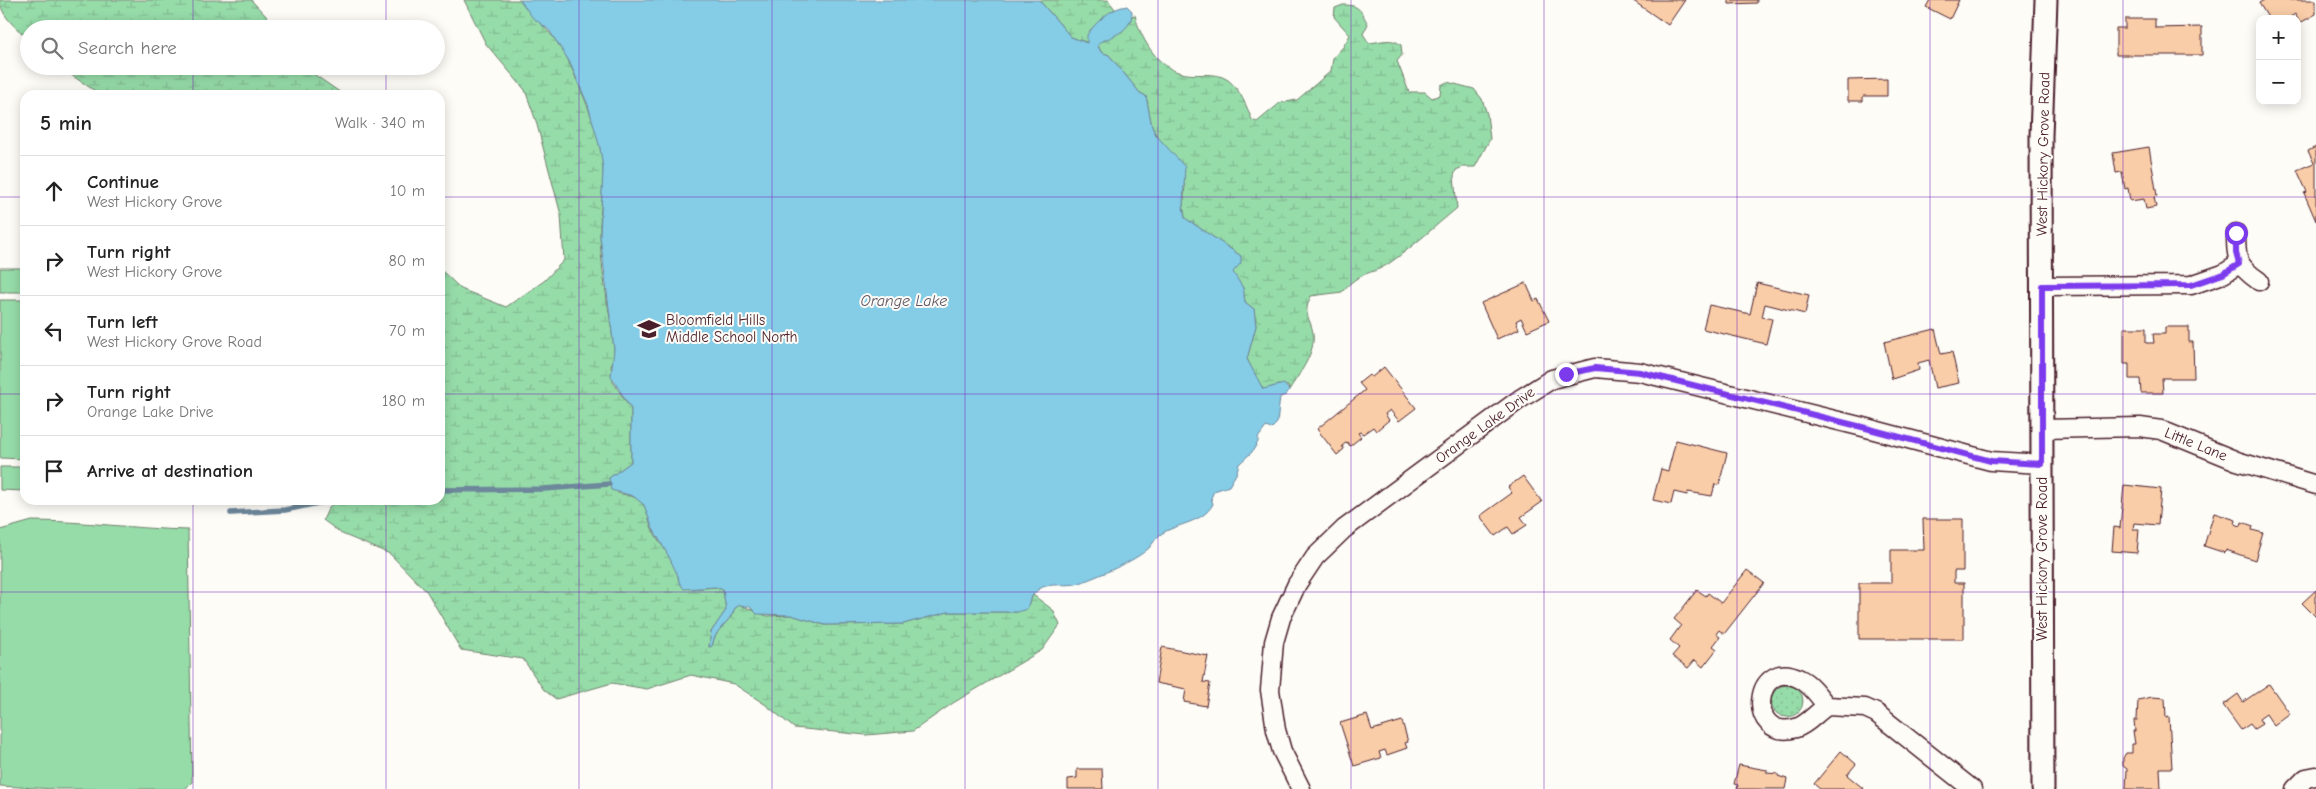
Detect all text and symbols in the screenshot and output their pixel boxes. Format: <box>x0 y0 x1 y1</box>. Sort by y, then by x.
map controls <box>2256 15 2301 105</box>
button: + <box>2256 15 2301 60</box>
search box <box>20 20 445 75</box>
icon: search <box>38 34 66 62</box>
text: Search here <box>78 37 177 59</box>
button: − <box>2256 60 2301 105</box>
street label: West Hickory Grove Road <box>2033 72 2053 236</box>
text: 5 min <box>40 111 92 135</box>
text: Walk · 340 m <box>335 114 425 132</box>
text: Continue <box>87 171 159 193</box>
icon: ahead <box>40 177 68 205</box>
text: 10 m <box>390 182 425 200</box>
text: West Hickory Grove <box>87 193 222 211</box>
route start <box>2225 222 2248 245</box>
text: Turn right <box>87 241 171 263</box>
icon: right <box>40 247 68 275</box>
text: 80 m <box>388 252 425 270</box>
text: West Hickory Grove <box>87 263 222 281</box>
water label: Orange Lake <box>861 292 947 310</box>
text: Turn left <box>87 311 158 333</box>
place label: Bloomfield Hills Middle School North <box>666 311 798 346</box>
school or university icon: Bloomfield Hills Middle School North <box>636 316 662 342</box>
icon: left <box>40 317 68 345</box>
text: 70 m <box>389 322 425 340</box>
text: West Hickory Grove Road <box>87 333 262 351</box>
route end <box>1555 363 1578 386</box>
text: Turn right <box>87 381 171 403</box>
street label: Orange Lake Drive <box>1432 383 1539 467</box>
icon: right <box>40 387 68 415</box>
text: 180 m <box>382 392 425 410</box>
text: Orange Lake Drive <box>87 403 213 421</box>
street label: Little Lane <box>2162 423 2230 465</box>
icon: arrive <box>40 457 68 485</box>
text: Arrive at destination <box>87 460 253 482</box>
street label: West Hickory Grove Road <box>2033 477 2051 641</box>

